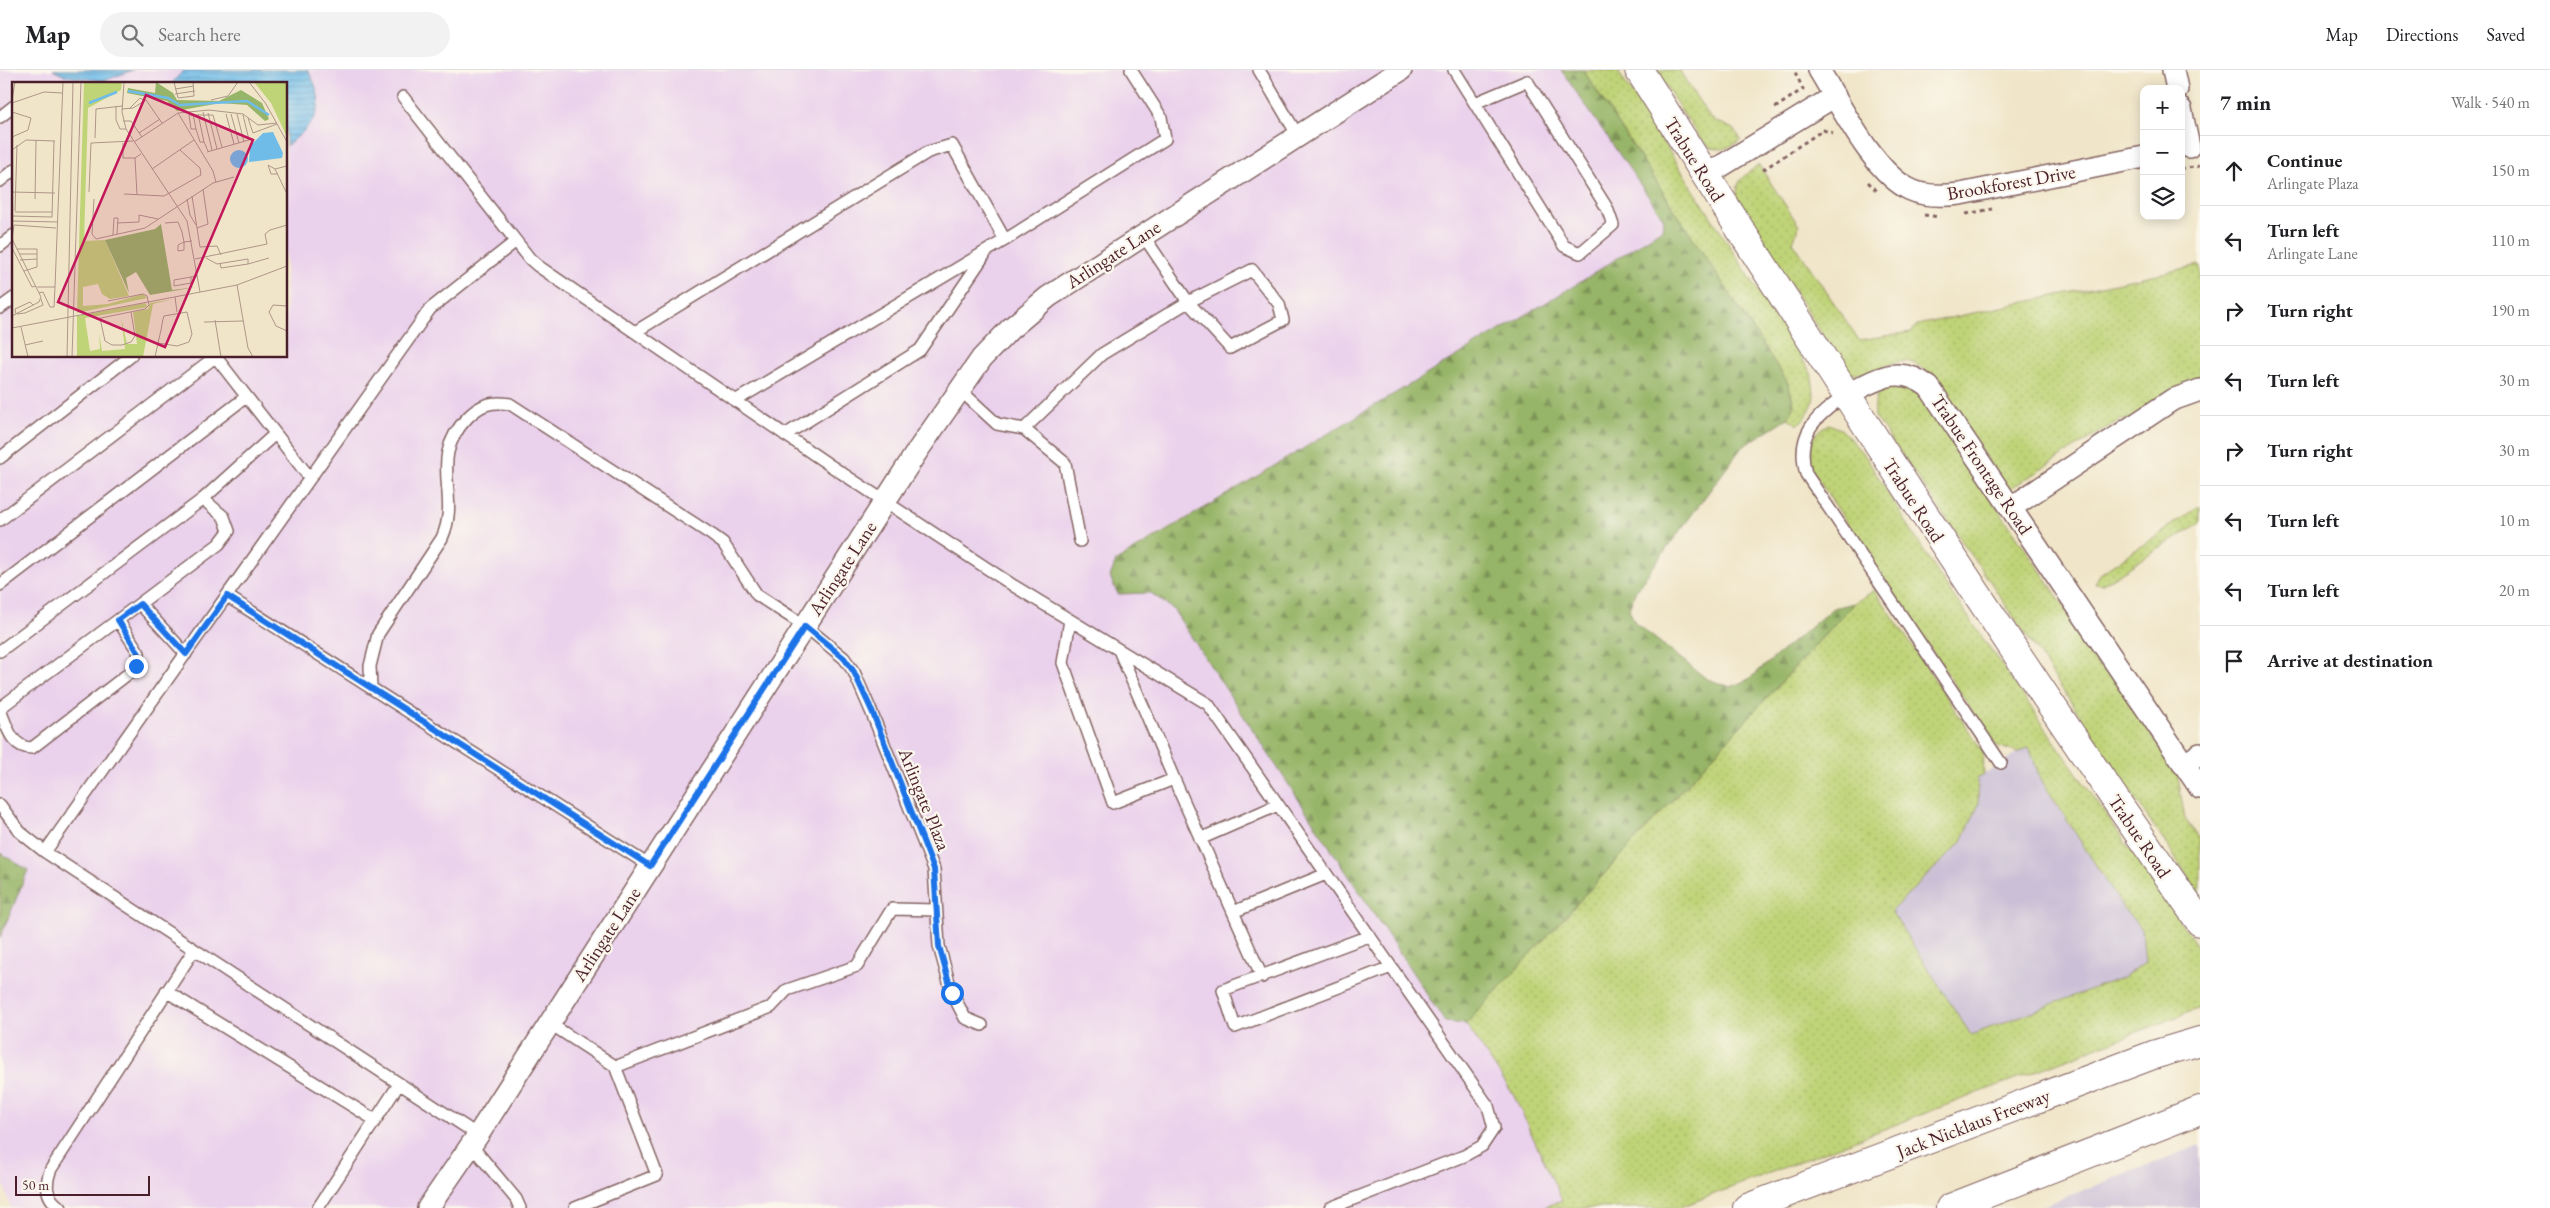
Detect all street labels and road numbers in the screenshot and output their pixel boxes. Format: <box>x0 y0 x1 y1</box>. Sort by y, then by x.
street label: Trabue Road <box>1659 112 1731 207</box>
street label: Brookforest Drive <box>1945 159 2077 206</box>
street label: Arlingate Lane <box>1060 215 1165 295</box>
street label: Trabue Frontage Road <box>1925 389 2038 540</box>
street label: Trabue Road <box>1877 453 1950 547</box>
street label: Arlingate Lane <box>802 516 882 621</box>
street label: Arlingate Plaza <box>892 743 957 855</box>
street label: Trabue Road <box>2103 790 2177 883</box>
street label: Arlingate Lane <box>566 882 646 987</box>
street label: Jack Nicklaus Freeway <box>1891 1083 2054 1165</box>

